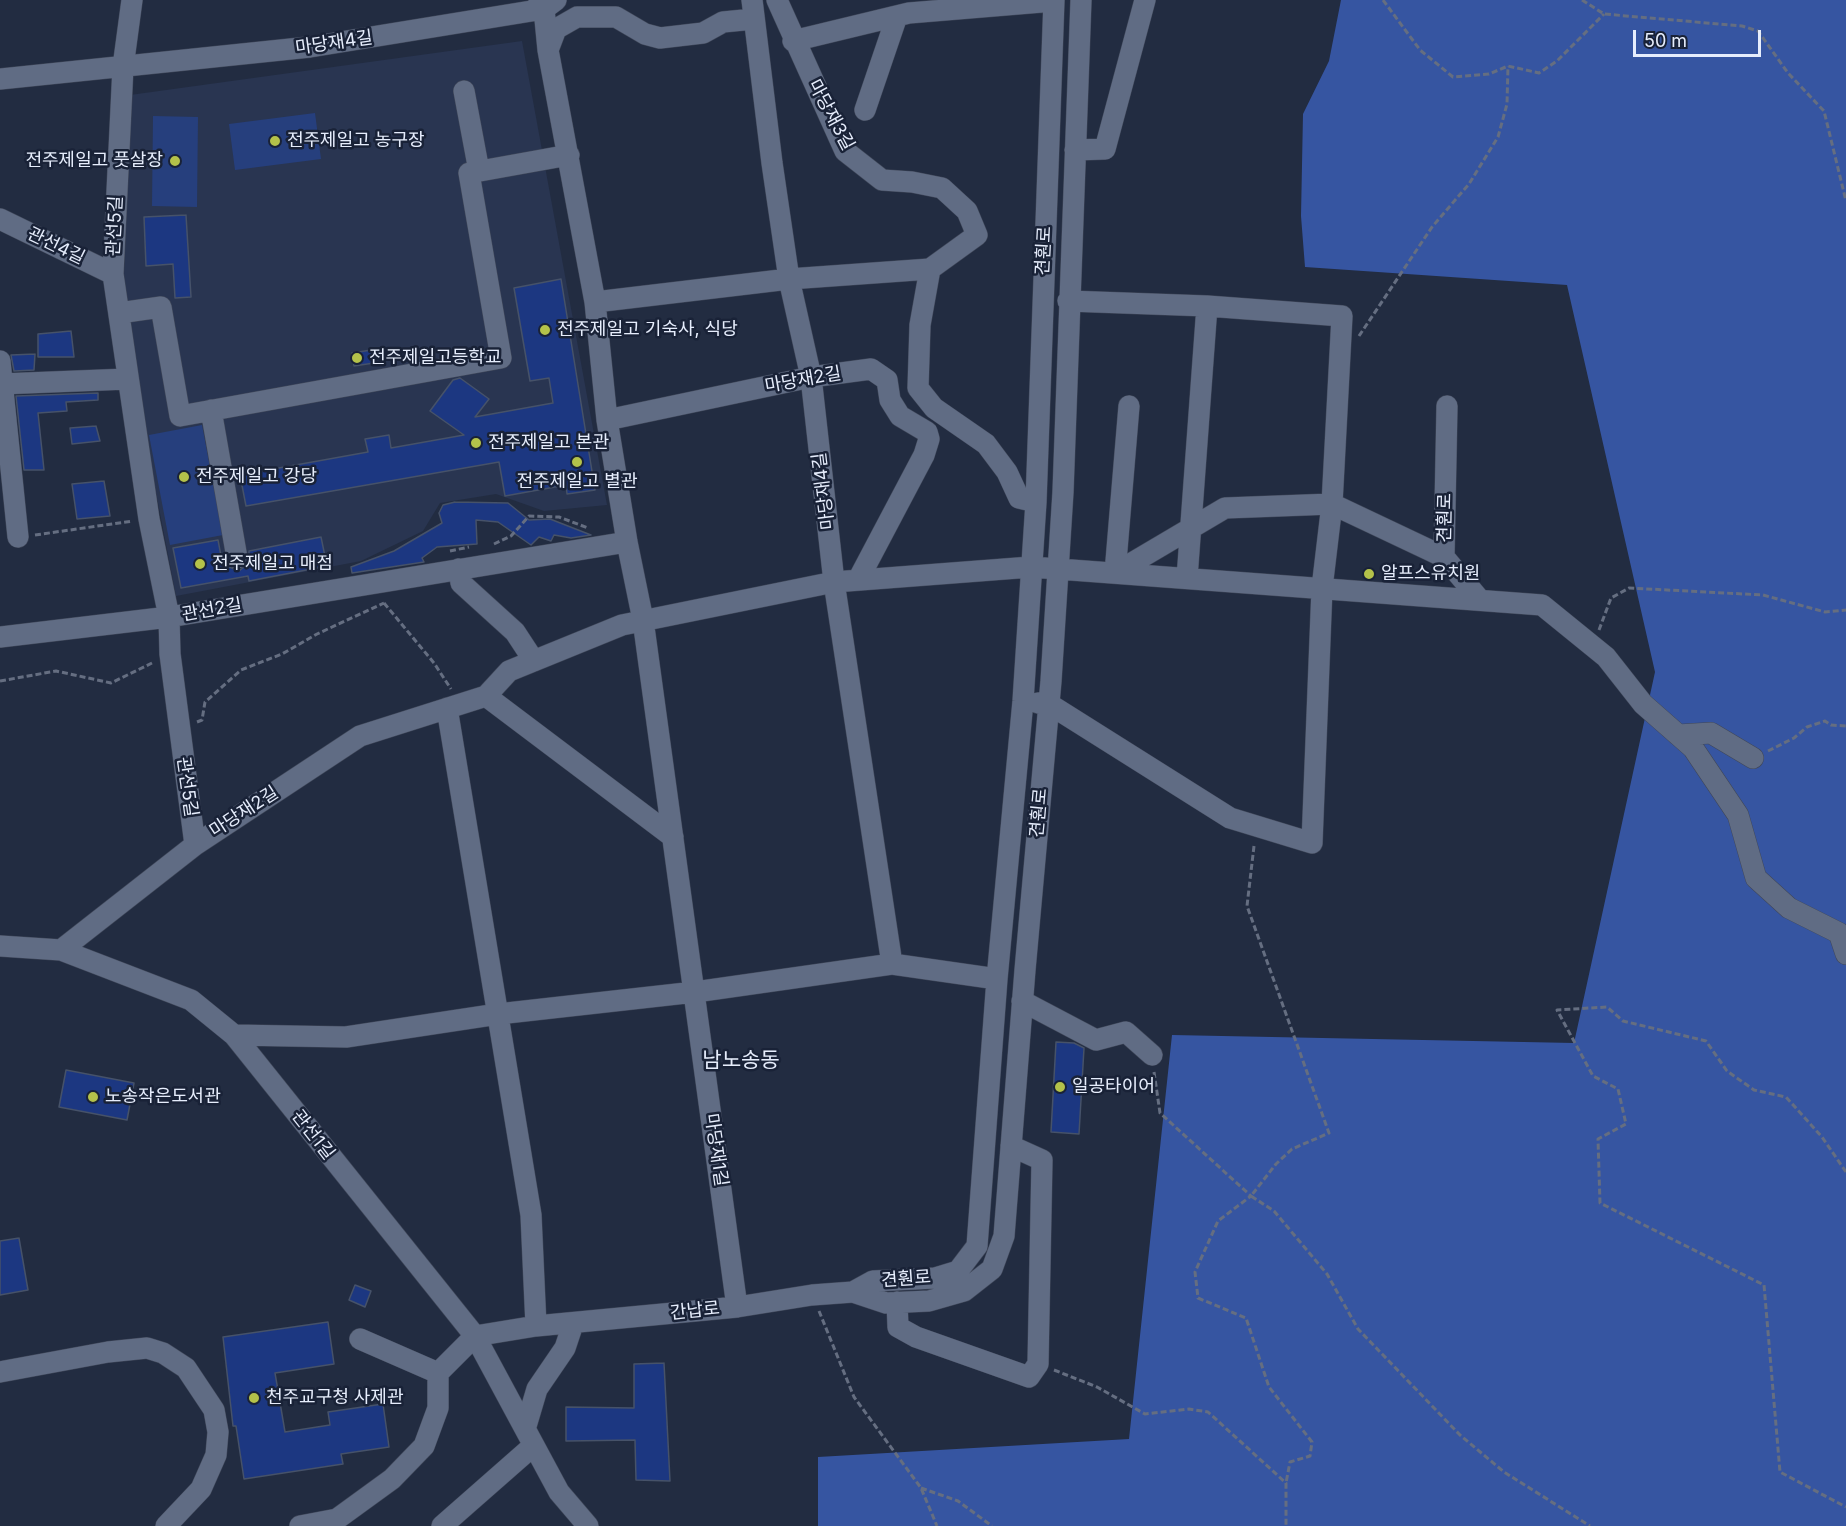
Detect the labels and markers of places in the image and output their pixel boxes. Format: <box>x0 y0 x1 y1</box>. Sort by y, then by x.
place label: 전주제일고 농구장 <box>287 130 425 152</box>
marker: 전주제일고 농구장 <box>268 134 282 148</box>
place label: 전주제일고 풋살장 <box>25 150 163 172</box>
marker: 전주제일고 풋살장 <box>168 154 182 168</box>
place label: 전주제일고 기숙사, 식당 <box>557 319 738 341</box>
marker: 전주제일고 기숙사, 식당 <box>538 323 552 337</box>
place label: 전주제일고등학교 <box>369 347 501 369</box>
marker: 전주제일고등학교 <box>350 351 364 365</box>
place label: 전주제일고 본관 <box>488 432 609 454</box>
marker: 전주제일고 본관 <box>469 436 483 450</box>
marker: 전주제일고 별관 <box>570 455 584 469</box>
place label: 전주제일고 강당 <box>196 466 317 488</box>
marker: 전주제일고 강당 <box>177 470 191 484</box>
place label: 전주제일고 별관 <box>517 471 637 493</box>
place label: 전주제일고 매점 <box>212 553 333 575</box>
marker: 전주제일고 매점 <box>193 557 207 571</box>
place label: 알프스유치원 <box>1381 563 1480 585</box>
marker: 알프스유치원 <box>1362 567 1376 581</box>
place label: 일공타이어 <box>1072 1076 1155 1098</box>
marker: 일공타이어 <box>1053 1080 1067 1094</box>
place label: 노송작은도서관 <box>105 1086 221 1108</box>
marker: 노송작은도서관 <box>86 1090 100 1104</box>
place label: 천주교구청 사제관 <box>266 1387 404 1409</box>
marker: 천주교구청 사제관 <box>247 1391 261 1405</box>

